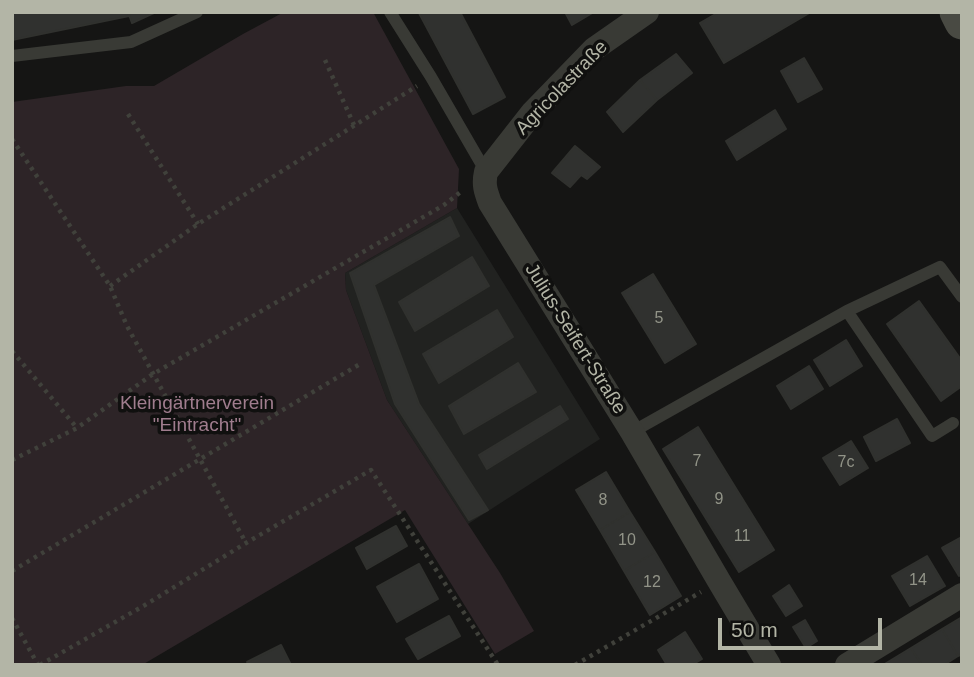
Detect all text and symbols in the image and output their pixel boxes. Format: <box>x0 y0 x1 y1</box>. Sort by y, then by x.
street label: Agricolastraße <box>511 36 613 140</box>
street label: Julius-Seifert-Straße <box>519 260 631 418</box>
house number: 5 <box>655 309 663 329</box>
park label: Kleingärtnerverein "Eintracht" <box>120 393 274 437</box>
house number: 7 <box>693 452 701 472</box>
house number: 7c <box>838 453 854 473</box>
house number: 9 <box>715 490 723 510</box>
house number: 8 <box>599 491 607 511</box>
house number: 11 <box>734 527 750 547</box>
house number: 10 <box>618 531 636 551</box>
house number: 14 <box>909 571 927 591</box>
house number: 12 <box>643 573 661 593</box>
scale bar <box>722 604 886 648</box>
text: 50 m <box>731 618 778 641</box>

